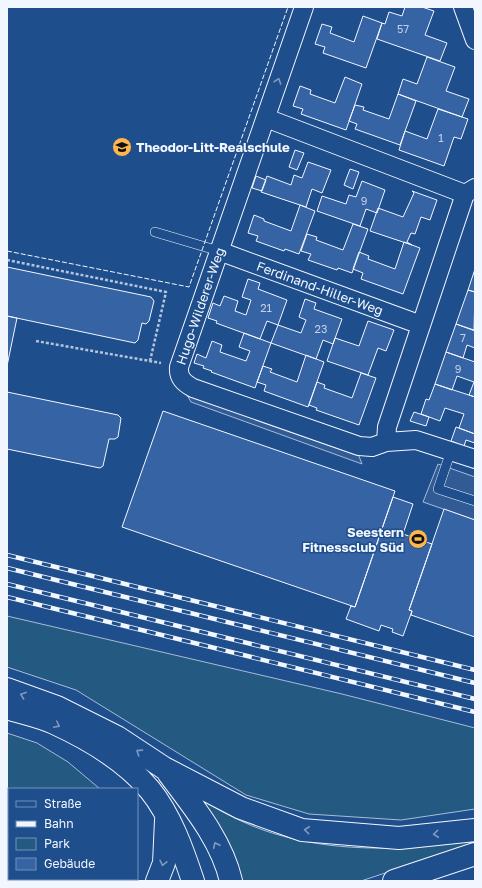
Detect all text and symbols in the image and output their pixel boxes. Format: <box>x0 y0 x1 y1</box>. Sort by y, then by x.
house number: 57 <box>397 22 409 35</box>
one-way arrow <box>274 78 282 85</box>
house number: 1 <box>438 131 444 144</box>
school or university icon: Theodor-Litt-Realschule <box>111 136 133 158</box>
place label: Theodor-Litt-Realschule <box>136 139 290 155</box>
house number: 9 <box>361 194 367 207</box>
street label: Hugo-Wilderer-Weg <box>172 245 228 367</box>
street label: Ferdinand-Hiller-Weg <box>254 258 386 318</box>
house number: 21 <box>260 301 272 314</box>
house number: 23 <box>315 322 327 335</box>
house number: 7 <box>460 331 466 344</box>
house number: 9 <box>455 362 461 375</box>
place label: Seestern Fitnessclub Süd <box>302 524 404 555</box>
sports icon: Seestern Fitnessclub Süd <box>407 528 429 550</box>
one-way arrow <box>19 691 26 699</box>
one-way arrow <box>53 720 61 728</box>
one-way arrow <box>136 749 143 756</box>
legend <box>8 788 138 880</box>
text: Straße <box>44 796 82 811</box>
text: Bahn <box>44 816 74 831</box>
one-way arrow <box>304 826 310 835</box>
one-way arrow <box>433 829 439 838</box>
text: Park <box>44 836 70 851</box>
one-way arrow <box>213 842 221 849</box>
text: Gebäude <box>44 856 95 871</box>
one-way arrow <box>160 860 168 867</box>

